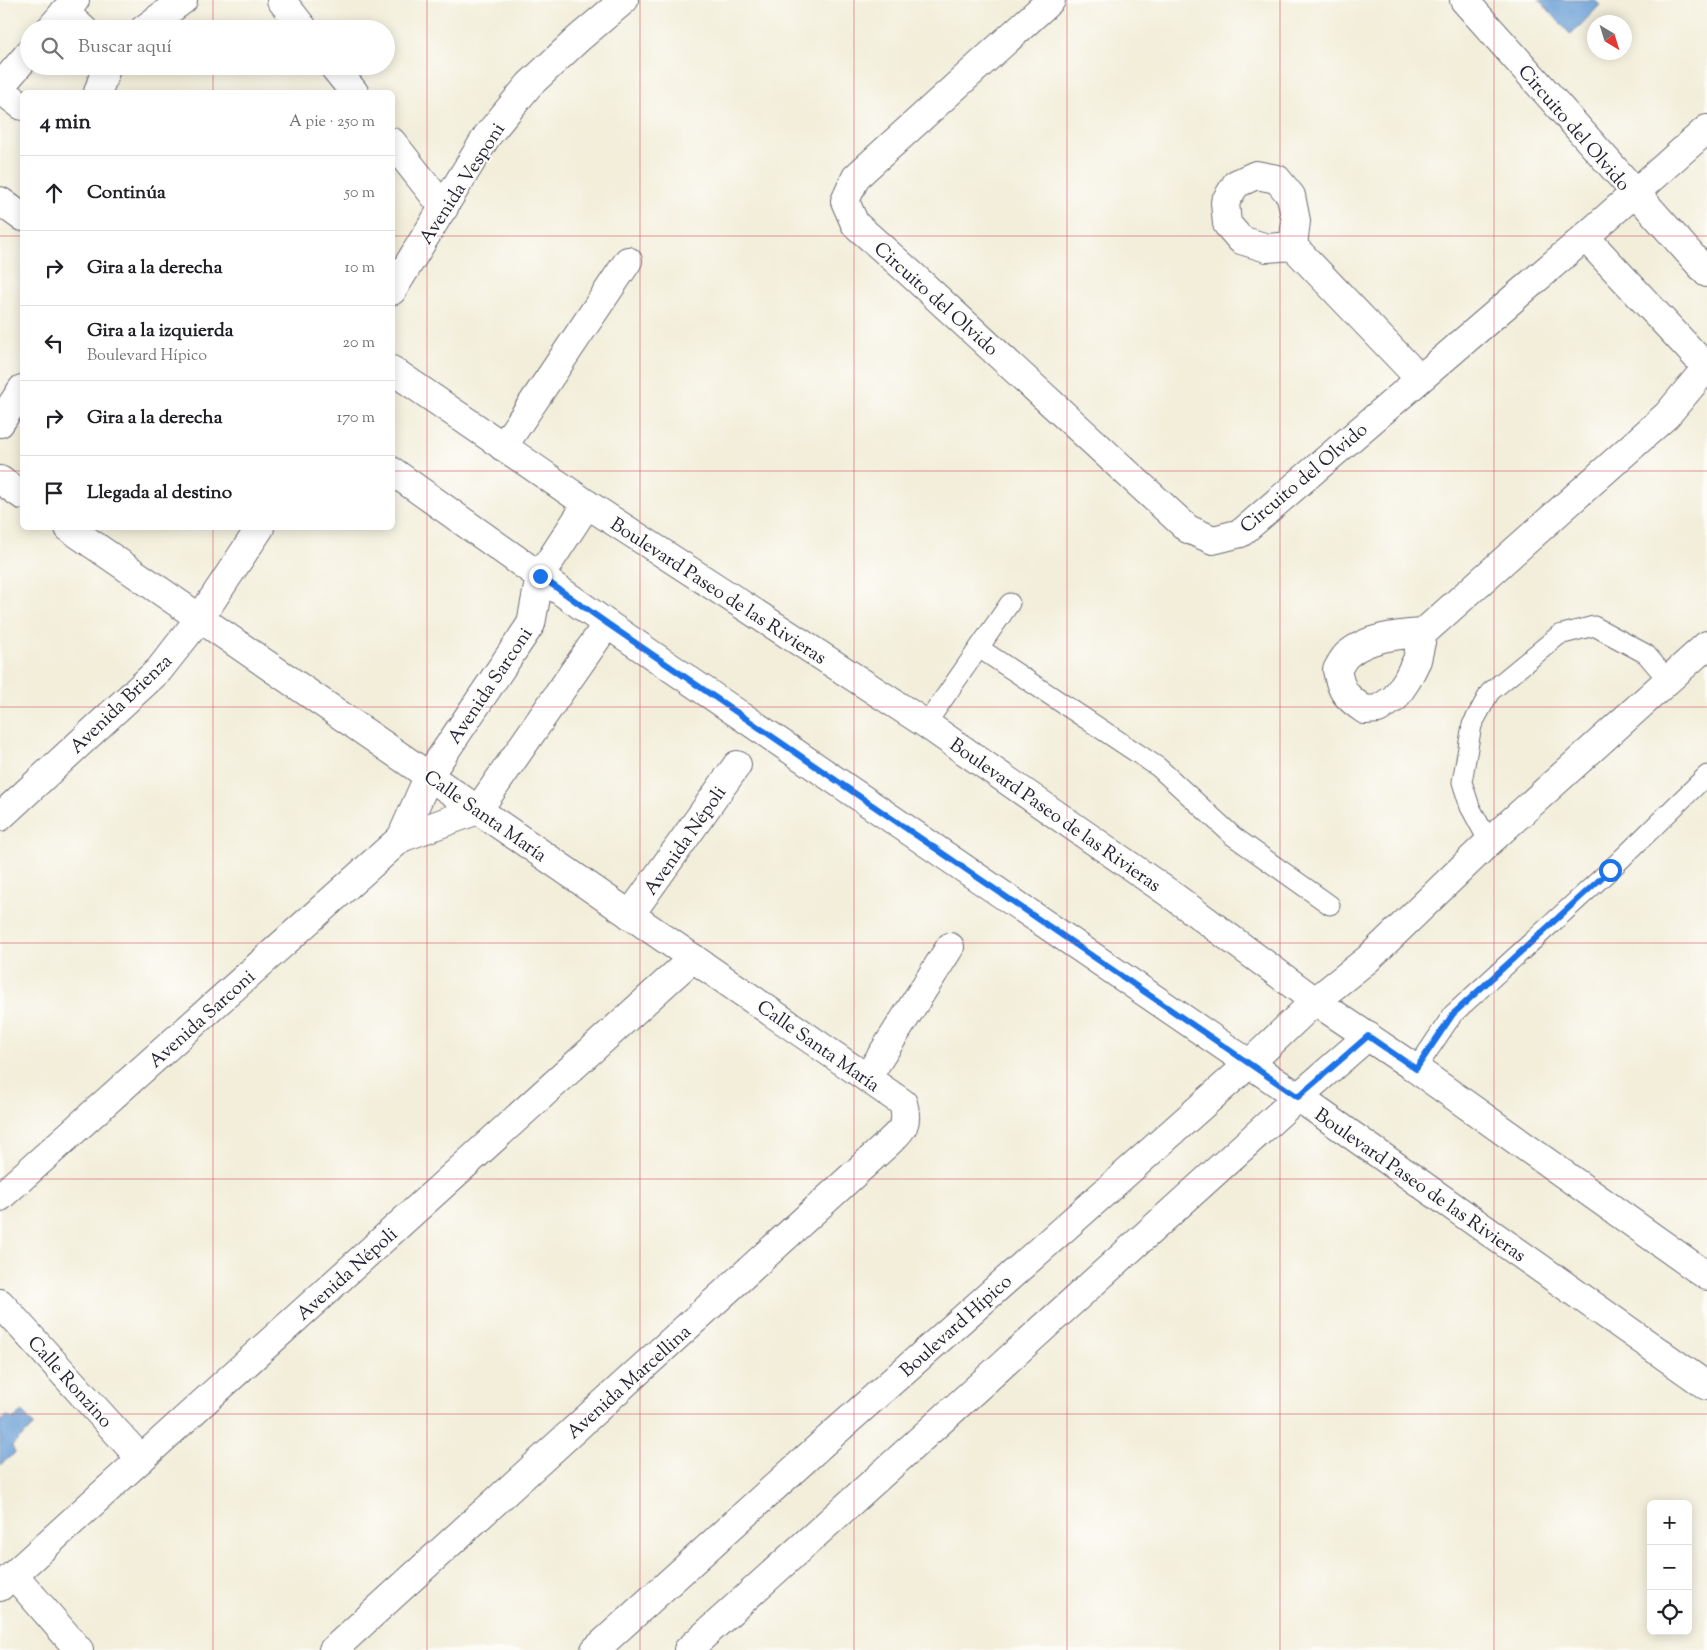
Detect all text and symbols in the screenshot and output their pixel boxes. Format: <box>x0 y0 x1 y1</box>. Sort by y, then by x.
north arrow <box>1587 15 1632 60</box>
search box <box>20 20 395 75</box>
icon: search <box>38 34 66 62</box>
text: Buscar aquí <box>78 34 172 61</box>
street label: Circuito del Olvido <box>1511 60 1636 198</box>
text: 4 min <box>40 108 91 138</box>
text: A pie · 250 m <box>289 111 375 134</box>
street label: Avenida Vesponi <box>414 118 513 250</box>
icon: ahead <box>40 179 68 207</box>
text: Continúa <box>87 180 166 207</box>
text: 50 m <box>344 182 375 205</box>
street label: Circuito del Olvido <box>867 236 1004 363</box>
icon: right <box>40 254 68 282</box>
text: Gira a la derecha <box>87 255 222 282</box>
text: 10 m <box>345 257 375 280</box>
text: Gira a la izquierda <box>87 318 233 345</box>
icon: left <box>40 329 68 357</box>
text: 20 m <box>342 332 375 355</box>
text: Boulevard Hípico <box>87 345 207 368</box>
icon: right <box>40 404 68 432</box>
text: Gira a la derecha <box>87 405 222 432</box>
text: 170 m <box>337 407 375 430</box>
street label: Circuito del Olvido <box>1235 417 1374 540</box>
icon: arrive <box>40 479 68 507</box>
text: Llegada al destino <box>87 480 232 507</box>
street label: Boulevard Paseo de las Rivieras <box>604 512 831 672</box>
route end <box>529 565 552 588</box>
street label: Avenida Sarconi <box>442 623 540 750</box>
street label: Avenida Brienza <box>64 649 179 761</box>
street label: Boulevard Paseo de las Rivieras <box>943 733 1166 900</box>
street label: Calle Santa María <box>418 764 552 870</box>
street label: Avenida Népoli <box>638 781 734 902</box>
route start <box>1599 859 1622 882</box>
street label: Avenida Sarconi <box>143 965 262 1075</box>
street label: Calle Santa María <box>751 994 885 1100</box>
street label: Boulevard Paseo de las Rivieras <box>1308 1103 1531 1270</box>
street label: Avenida Népoli <box>291 1222 404 1328</box>
street label: Boulevard Hípico <box>895 1269 1019 1385</box>
street label: Avenida Marcellina <box>562 1319 698 1446</box>
street label: Calle Ronzino <box>20 1331 118 1435</box>
map controls <box>1647 1500 1692 1635</box>
button: + <box>1647 1500 1692 1545</box>
button: − <box>1647 1545 1692 1590</box>
button: locate <box>1647 1590 1692 1635</box>

